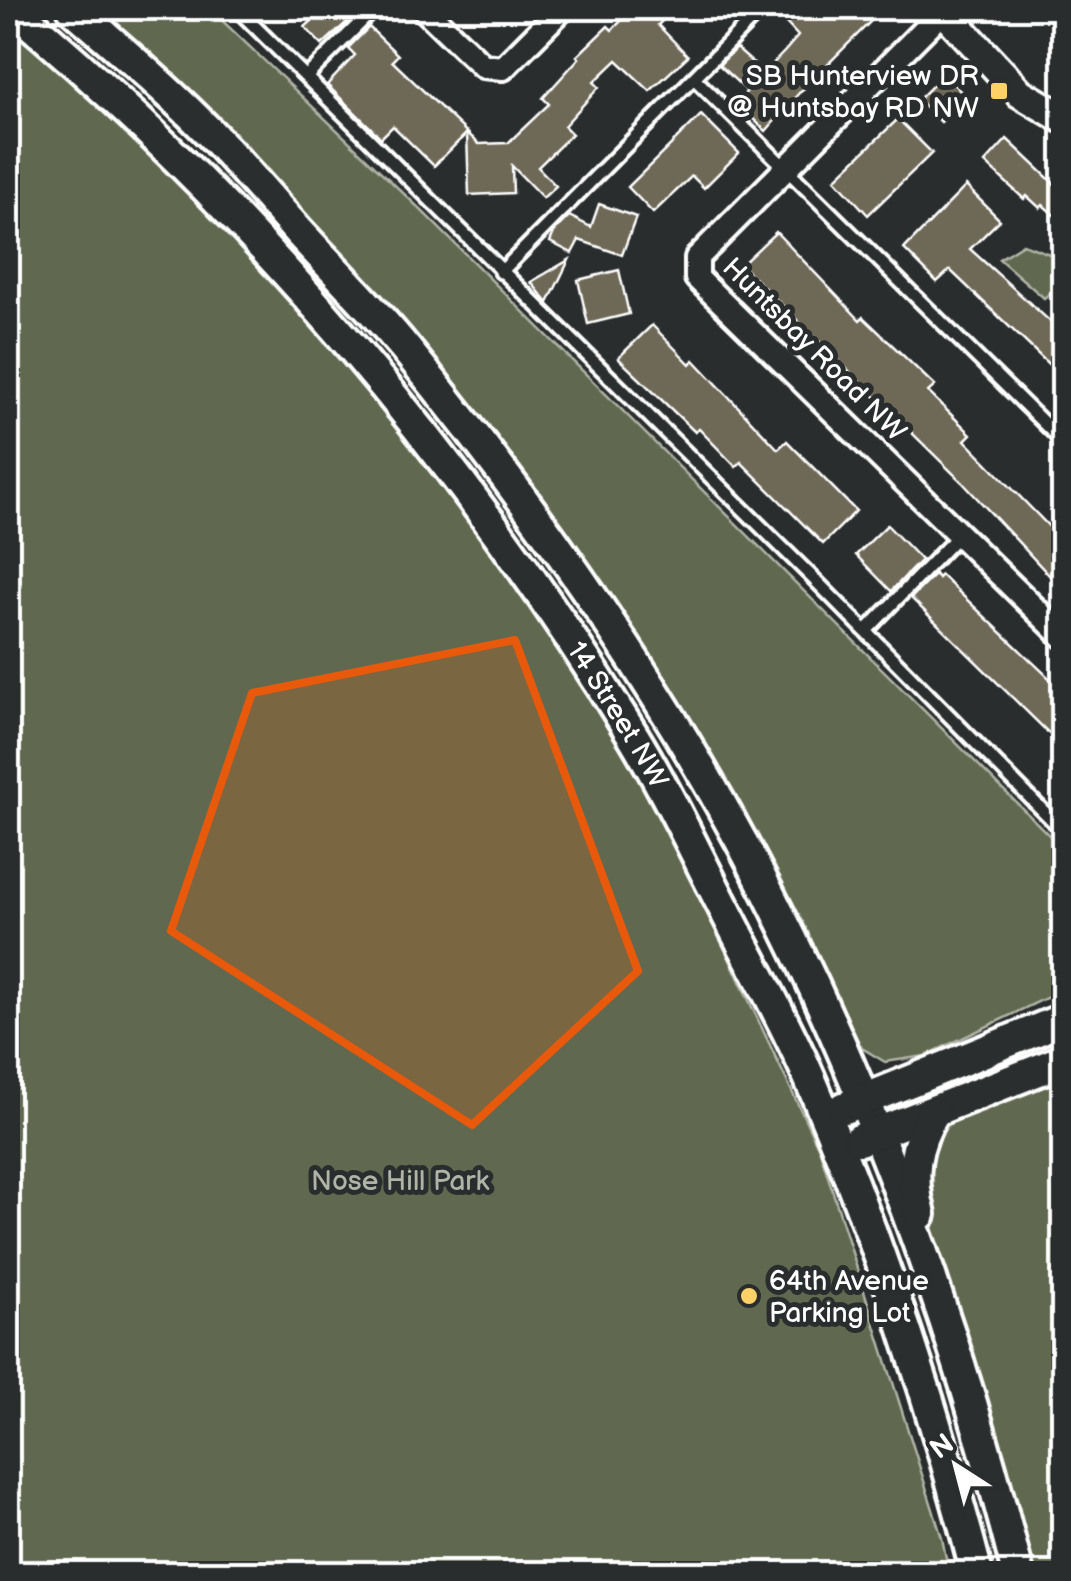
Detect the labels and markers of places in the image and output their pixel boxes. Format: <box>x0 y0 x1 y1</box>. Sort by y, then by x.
place label: SB Hunterview DR @ Huntsbay RD NW <box>727 60 979 125</box>
marker: SB Hunterview DR @ Huntsbay RD NW <box>988 80 1010 102</box>
place label: 64th Avenue Parking Lot <box>769 1265 929 1330</box>
marker: 64th Avenue Parking Lot <box>738 1285 760 1307</box>

